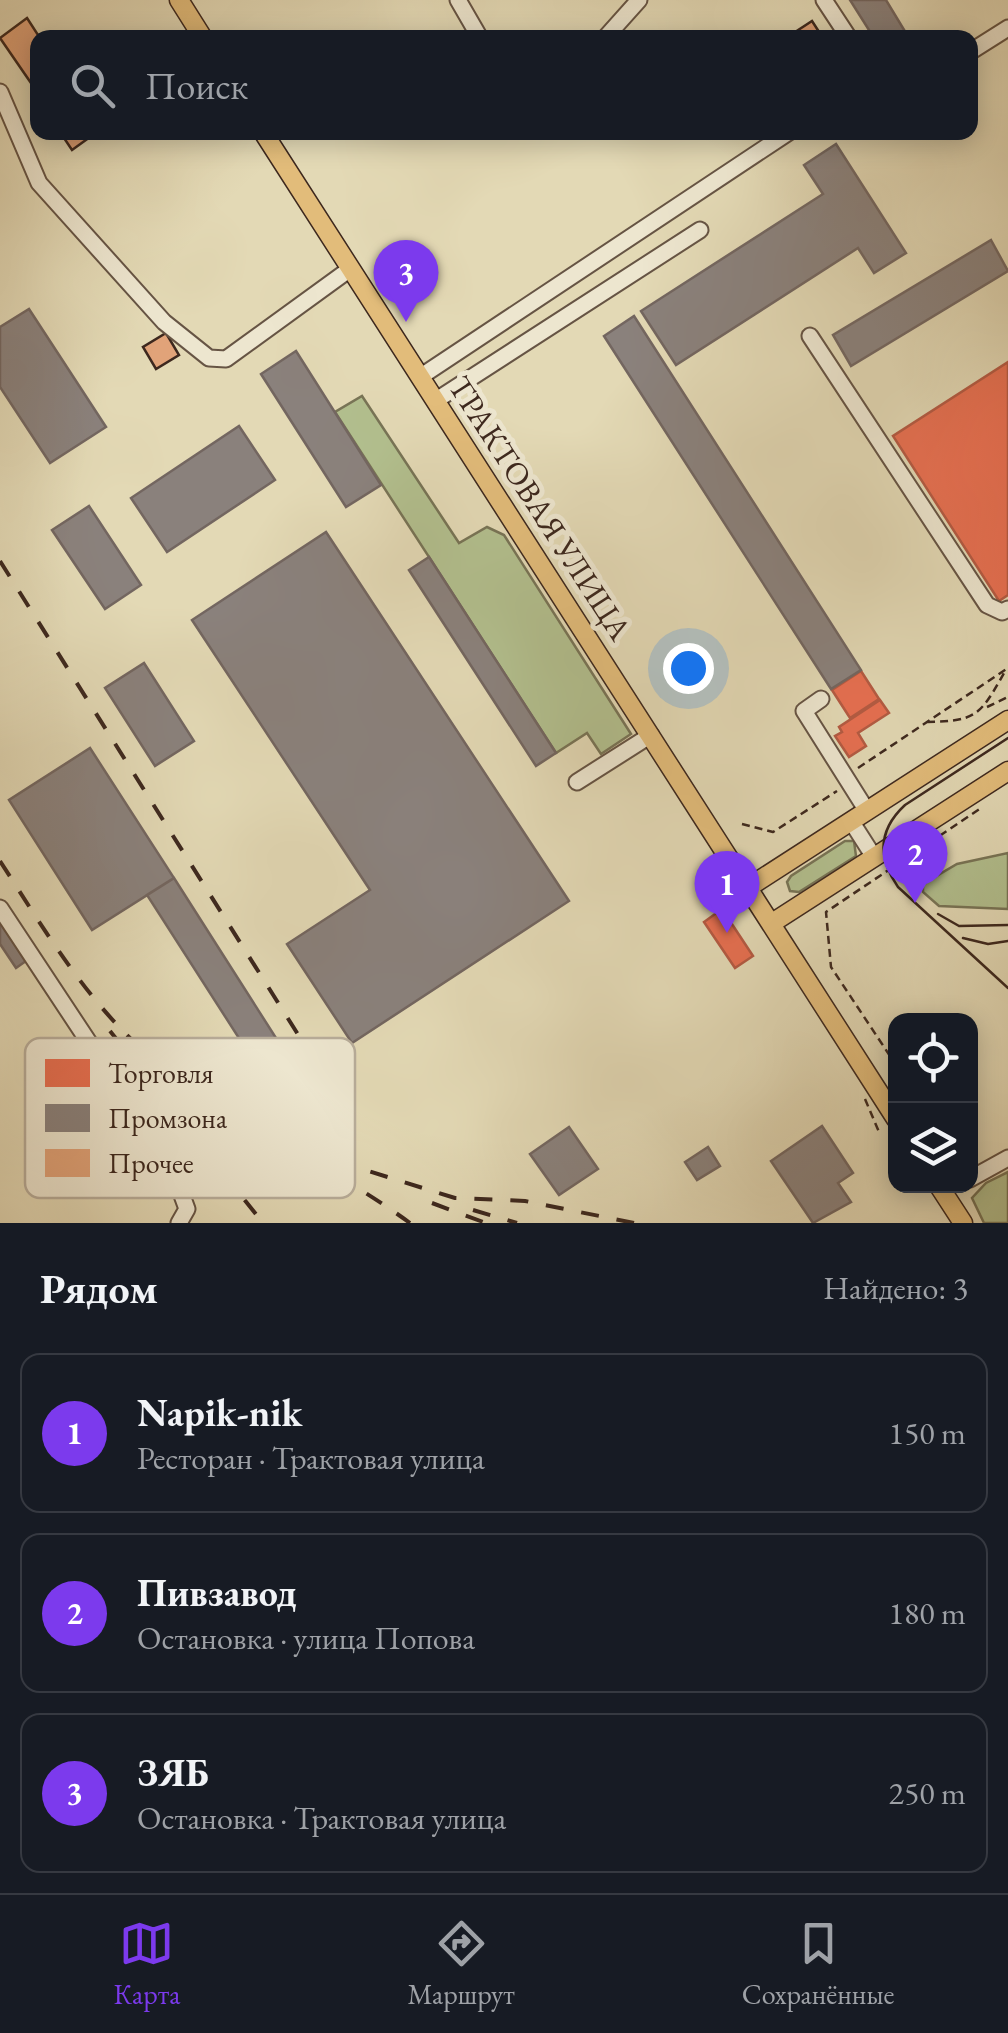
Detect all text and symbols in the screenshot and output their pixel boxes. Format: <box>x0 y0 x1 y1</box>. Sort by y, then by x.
search box <box>30 30 978 140</box>
icon: search <box>65 58 120 113</box>
text: Поиск <box>145 61 248 110</box>
pin: 3 <box>374 240 438 322</box>
street label: ТРАКТОВАЯ УЛИЦА <box>439 368 642 649</box>
your location <box>663 643 714 694</box>
pin: 2 <box>882 820 948 903</box>
pin: 1 <box>694 850 760 933</box>
map controls <box>888 1013 978 1193</box>
button: locate <box>888 1013 978 1103</box>
legend <box>25 1038 355 1198</box>
text: Торговля <box>108 1055 213 1091</box>
text: Промзона <box>108 1100 228 1136</box>
button: layers <box>888 1103 978 1193</box>
text: Прочее <box>108 1145 194 1181</box>
text: Рядом <box>40 1261 158 1316</box>
text: Найдено: 3 <box>823 1267 968 1309</box>
text: Napik-nik <box>137 1388 302 1437</box>
text: 1 <box>66 1412 83 1454</box>
text: 150 m <box>889 1412 966 1454</box>
text: Ресторан · Трактовая улица <box>137 1437 485 1479</box>
text: Пивзавод <box>137 1568 297 1617</box>
text: 2 <box>66 1592 83 1634</box>
text: 180 m <box>889 1592 966 1634</box>
text: Остановка · улица Попова <box>137 1617 475 1659</box>
text: ЗЯБ <box>137 1748 209 1797</box>
text: 3 <box>66 1772 83 1814</box>
text: 250 m <box>889 1772 966 1814</box>
text: Остановка · Трактовая улица <box>137 1797 506 1839</box>
tab: Карта <box>114 1916 180 2012</box>
tab: Маршрут <box>407 1916 515 2012</box>
tab: Сохранённые <box>742 1916 894 2012</box>

